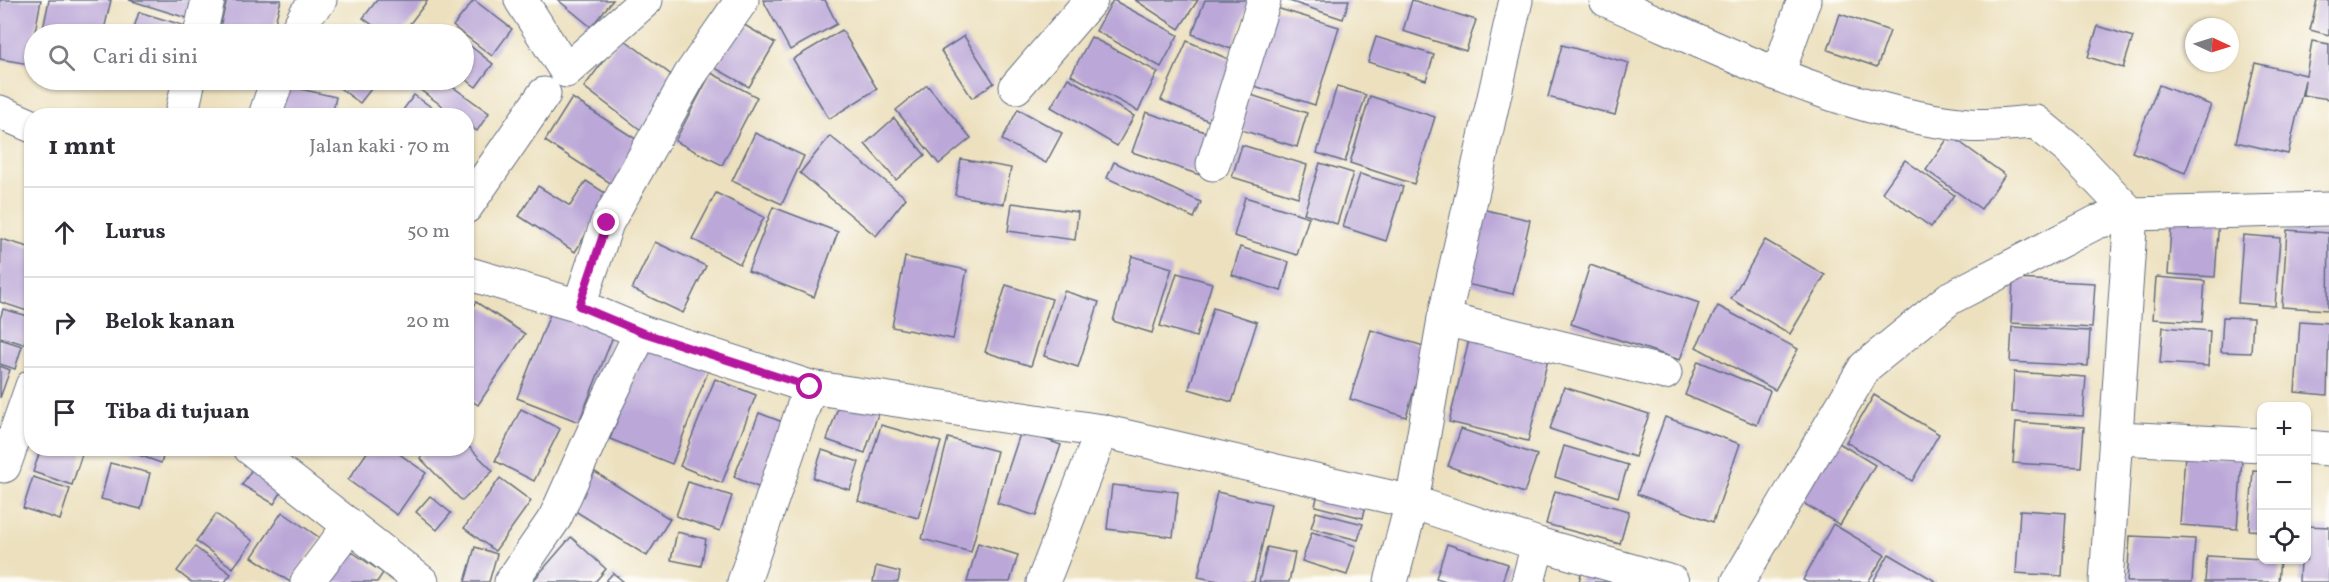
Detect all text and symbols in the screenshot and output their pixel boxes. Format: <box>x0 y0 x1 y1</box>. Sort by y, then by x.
north arrow <box>2185 18 2239 72</box>
search box <box>24 24 474 90</box>
icon: search <box>45 41 78 74</box>
text: Cari di sini <box>93 42 198 73</box>
text: 1 mnt <box>48 129 116 165</box>
text: Jalan kaki · 70 m <box>309 133 450 161</box>
route end <box>593 209 619 235</box>
icon: ahead <box>48 216 81 249</box>
text: Lurus <box>105 217 166 248</box>
text: 50 m <box>407 218 450 246</box>
icon: right <box>48 306 81 339</box>
text: Belok kanan <box>105 307 235 338</box>
text: 20 m <box>406 308 450 336</box>
route start <box>796 373 822 399</box>
icon: arrive <box>48 396 81 429</box>
text: Tiba di tujuan <box>105 397 250 428</box>
map controls <box>2257 402 2311 564</box>
button: + <box>2257 402 2311 456</box>
button: − <box>2257 456 2311 510</box>
button: locate <box>2257 510 2311 564</box>

